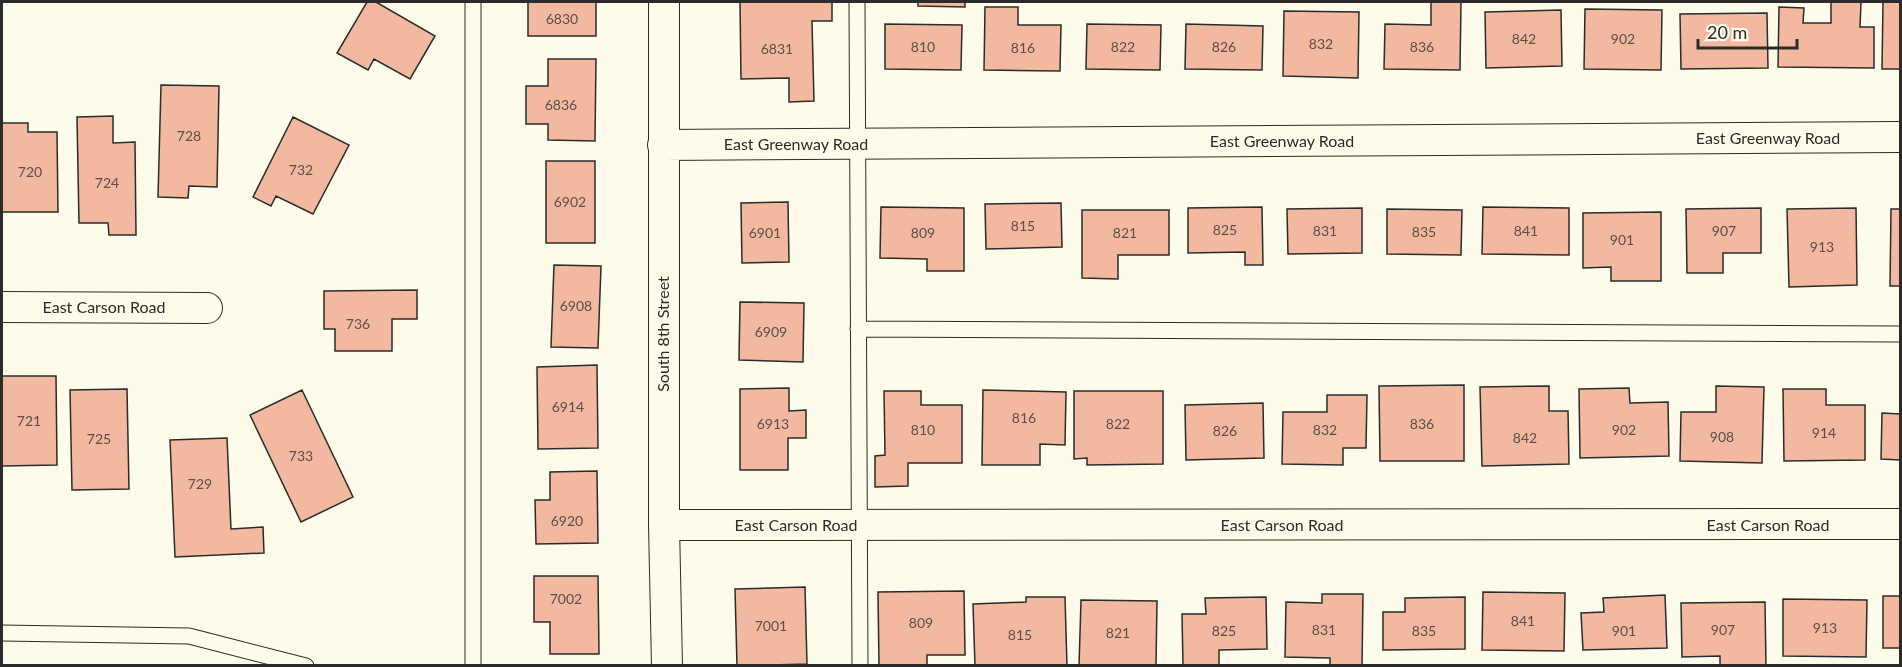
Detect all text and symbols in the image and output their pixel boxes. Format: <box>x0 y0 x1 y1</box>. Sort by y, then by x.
house number: 6830 <box>546 10 578 27</box>
scale bar <box>1698 12 1797 50</box>
text: 20 m <box>1707 21 1747 43</box>
house number: 842 <box>1512 30 1536 47</box>
house number: 902 <box>1611 30 1635 47</box>
house number: 832 <box>1309 35 1333 52</box>
house number: 810 <box>911 38 935 55</box>
house number: 822 <box>1111 38 1135 55</box>
house number: 826 <box>1212 38 1236 55</box>
house number: 836 <box>1410 38 1434 55</box>
house number: 816 <box>1011 39 1035 56</box>
house number: 6831 <box>761 40 793 57</box>
house number: 6836 <box>545 96 577 113</box>
house number: 728 <box>177 127 201 144</box>
street label: East Greenway Road <box>1696 128 1840 147</box>
street label: East Greenway Road <box>1210 131 1354 150</box>
street label: East Greenway Road <box>724 134 868 153</box>
house number: 732 <box>289 161 313 178</box>
house number: 720 <box>18 163 42 180</box>
house number: 724 <box>95 174 119 191</box>
house number: 6902 <box>554 193 586 210</box>
house number: 815 <box>1011 217 1035 234</box>
house number: 825 <box>1213 221 1237 238</box>
house number: 831 <box>1313 222 1337 239</box>
house number: 841 <box>1514 222 1538 239</box>
house number: 907 <box>1712 222 1736 239</box>
house number: 835 <box>1412 223 1436 240</box>
house number: 6901 <box>749 224 781 241</box>
house number: 809 <box>911 224 935 241</box>
house number: 821 <box>1113 224 1137 241</box>
house number: 901 <box>1610 231 1634 248</box>
house number: 913 <box>1810 238 1834 255</box>
street label: South 8th Street <box>653 276 672 392</box>
street label: East Carson Road <box>43 297 165 316</box>
house number: 6908 <box>560 297 592 314</box>
house number: 736 <box>346 315 370 332</box>
house number: 6909 <box>755 323 787 340</box>
house number: 6914 <box>552 398 584 415</box>
house number: 816 <box>1012 409 1036 426</box>
house number: 721 <box>17 412 41 429</box>
house number: 6913 <box>757 415 789 432</box>
house number: 822 <box>1106 415 1130 432</box>
house number: 836 <box>1410 415 1434 432</box>
house number: 810 <box>911 421 935 438</box>
house number: 832 <box>1313 421 1337 438</box>
house number: 902 <box>1612 421 1636 438</box>
house number: 826 <box>1213 422 1237 439</box>
house number: 914 <box>1812 424 1836 441</box>
house number: 908 <box>1710 428 1734 445</box>
house number: 842 <box>1513 429 1537 446</box>
house number: 725 <box>87 430 111 447</box>
house number: 733 <box>289 447 313 464</box>
house number: 729 <box>188 475 212 492</box>
house number: 6920 <box>551 512 583 529</box>
street label: East Carson Road <box>735 515 857 534</box>
street label: East Carson Road <box>1221 515 1343 534</box>
street label: East Carson Road <box>1707 515 1829 534</box>
house number: 7002 <box>550 590 582 607</box>
house number: 841 <box>1511 612 1535 629</box>
house number: 809 <box>909 614 933 631</box>
house number: 7001 <box>755 617 787 634</box>
house number: 913 <box>1813 619 1837 636</box>
house number: 831 <box>1312 621 1336 638</box>
house number: 907 <box>1711 621 1735 638</box>
house number: 825 <box>1212 622 1236 639</box>
house number: 835 <box>1412 622 1436 639</box>
house number: 901 <box>1612 622 1636 639</box>
house number: 821 <box>1106 624 1130 641</box>
house number: 815 <box>1008 626 1032 643</box>

